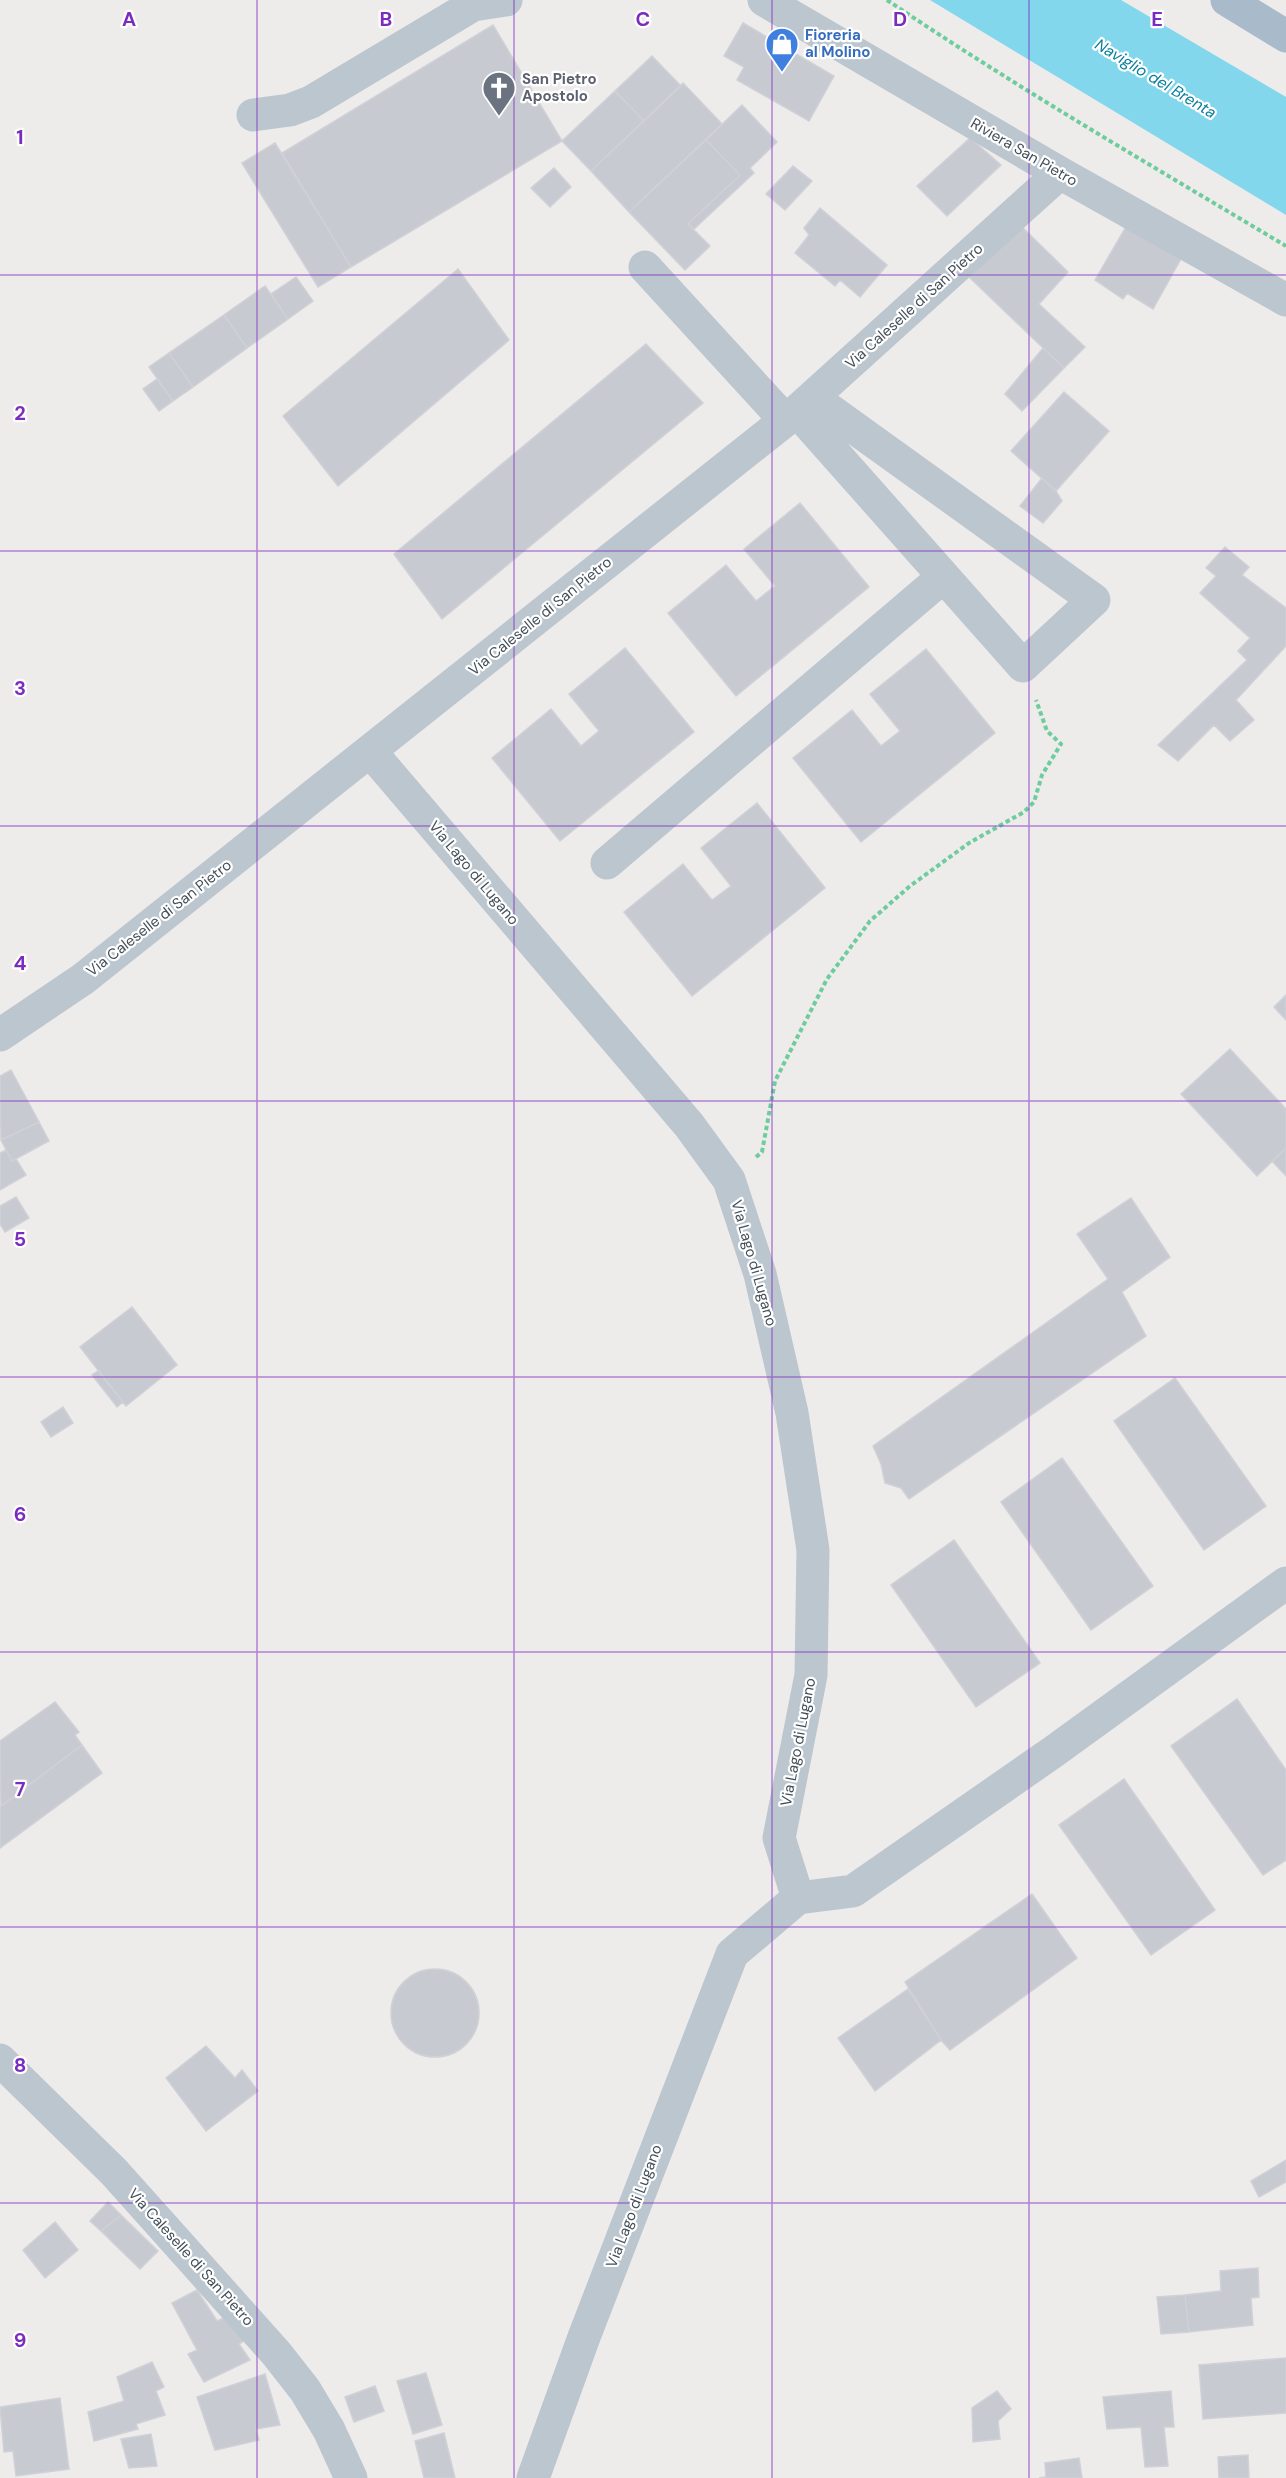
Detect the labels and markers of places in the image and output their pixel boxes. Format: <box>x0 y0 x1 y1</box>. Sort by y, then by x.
place label: Fioreria al Molino <box>805 25 870 62</box>
shop icon: Fioreria al Molino <box>764 26 800 73</box>
place label: San Pietro Apostolo <box>522 69 597 106</box>
church icon: San Pietro Apostolo <box>481 70 517 117</box>

